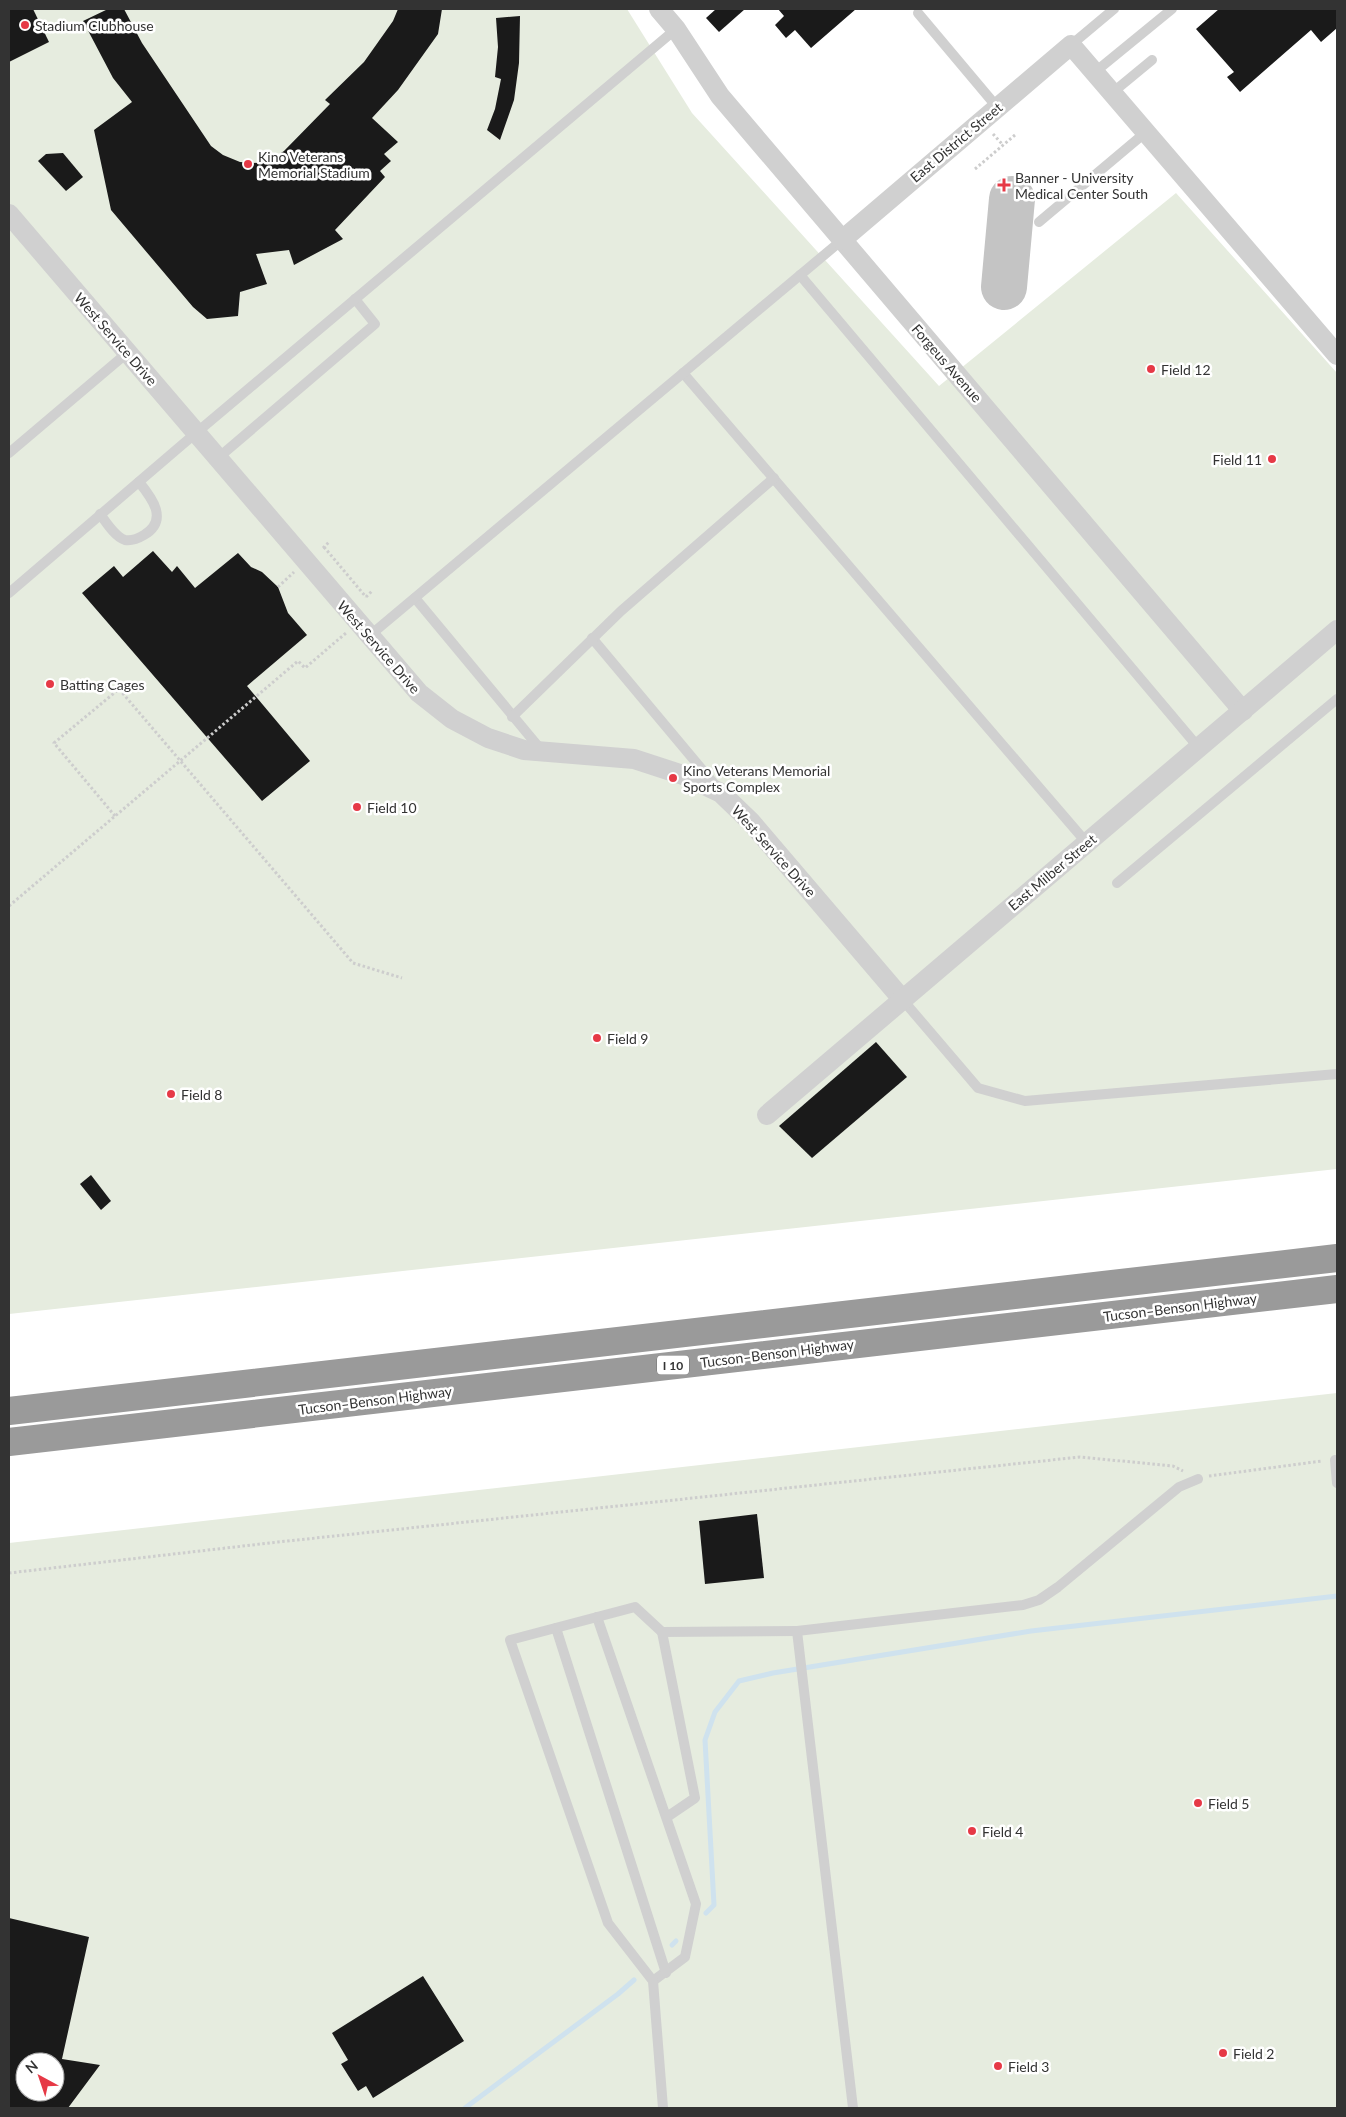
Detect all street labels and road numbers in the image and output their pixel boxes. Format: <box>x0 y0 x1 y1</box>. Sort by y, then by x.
street label: East District Street <box>906 98 1006 186</box>
street label: West Service Drive <box>71 289 161 389</box>
street label: Forgeus Avenue <box>908 320 986 406</box>
street label: West Service Drive <box>334 597 424 697</box>
street label: West Service Drive <box>728 802 820 900</box>
street label: East Milber Street <box>1005 830 1099 914</box>
street label: Tucson–Benson Highway <box>1102 1289 1259 1325</box>
street label: Tucson–Benson Highway <box>699 1335 856 1371</box>
road number: I 10 <box>657 1356 689 1374</box>
street label: Tucson–Benson Highway <box>297 1382 454 1418</box>

